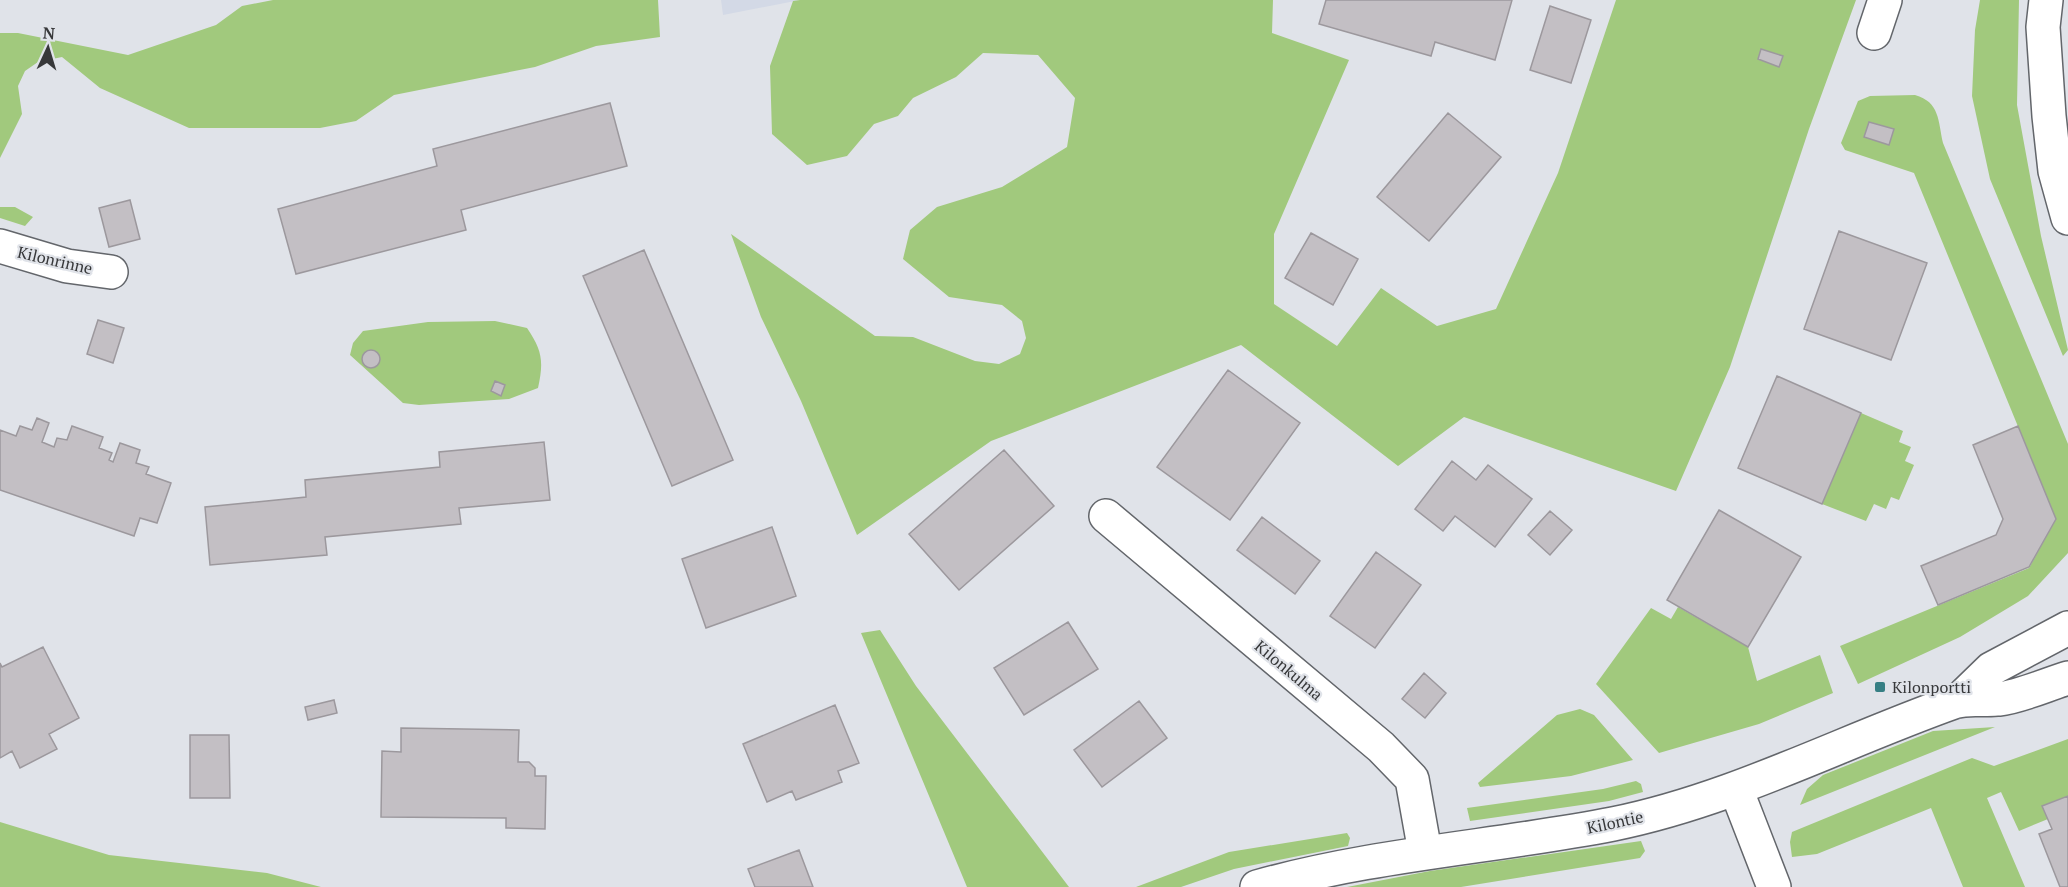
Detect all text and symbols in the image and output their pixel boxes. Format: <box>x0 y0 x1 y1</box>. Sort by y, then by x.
north arrow <box>18 18 78 78</box>
text: N <box>42 22 56 44</box>
street label: Kilonrinne <box>15 241 95 279</box>
street label: Kilonkulma <box>1250 635 1328 705</box>
place label: Kilonportti <box>1892 676 1971 698</box>
marker: Kilonportti <box>1873 680 1887 694</box>
street label: Kilontie <box>1585 805 1645 839</box>

